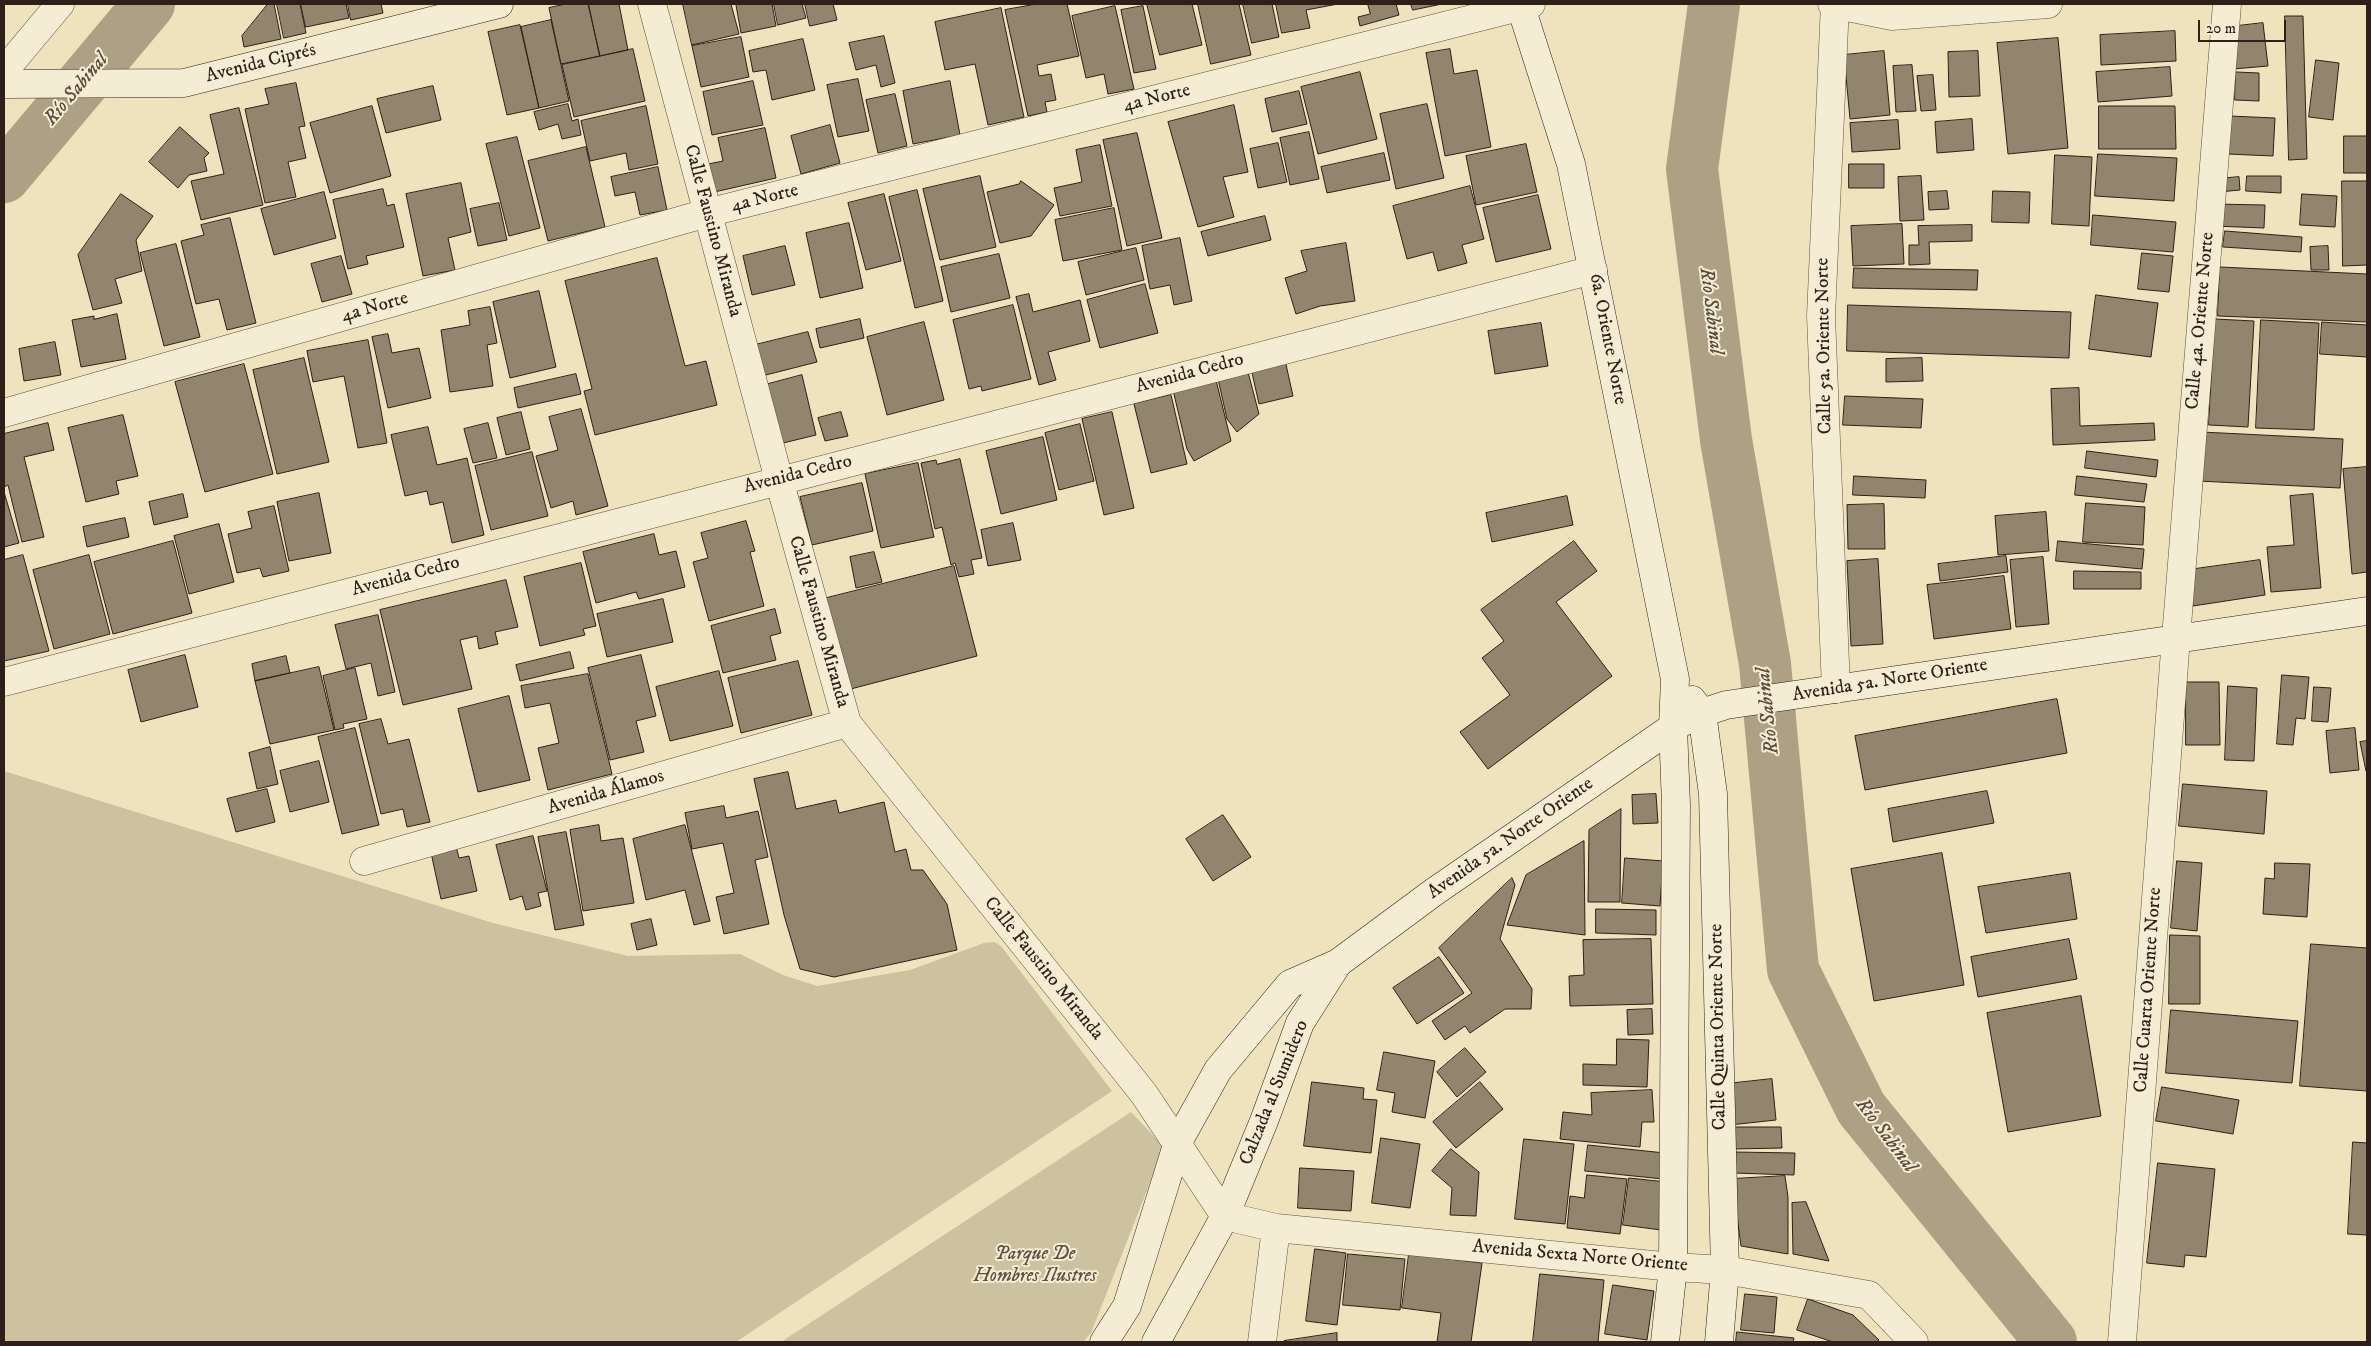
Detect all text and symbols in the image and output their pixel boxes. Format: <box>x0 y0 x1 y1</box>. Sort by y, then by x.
scale bar <box>2201 10 2288 42</box>
text: 20 m <box>2206 19 2236 38</box>
street label: Avenida Ciprés <box>204 39 318 89</box>
water label: Río Sabinal <box>40 49 114 131</box>
street label: 4a Norte <box>1121 80 1193 118</box>
street label: Calle Faustino Miranda <box>678 142 746 320</box>
street label: 4a Norte <box>729 180 801 218</box>
street label: Calle 4a. Oriente Norte <box>2182 231 2220 411</box>
street label: Calle 5a. Oriente Norte <box>1812 257 1838 435</box>
water label: Río Sabinal <box>1693 266 1727 356</box>
street label: 6a. Oriente Norte <box>1583 271 1631 407</box>
street label: 4a Norte <box>339 288 411 328</box>
street label: Avenida Cedro <box>1134 349 1246 399</box>
street label: Avenida Cedro <box>742 451 854 499</box>
street label: Calle Faustino Miranda <box>783 533 853 711</box>
street label: Avenida Cedro <box>350 552 462 602</box>
street label: Avenida 5a. Norte Oriente <box>1791 654 1989 708</box>
water label: Río Sabinal <box>1753 666 1785 756</box>
street label: Avenida Álamos <box>545 765 667 821</box>
street label: Avenida 5a. Norte Oriente <box>1424 773 1598 905</box>
street label: Calle Cuarta Oriente Norte <box>2130 887 2168 1093</box>
street label: Calle Faustino Miranda <box>978 893 1108 1045</box>
street label: Calle Quinta Oriente Norte <box>1706 923 1732 1131</box>
street label: Calzada al Sumidero <box>1236 1017 1314 1169</box>
water label: Río Sabinal <box>1849 1094 1921 1178</box>
street label: Avenida Sexta Norte Oriente <box>1471 1236 1689 1278</box>
park label: Parque De Hombres Ilustres <box>973 1244 1097 1288</box>

